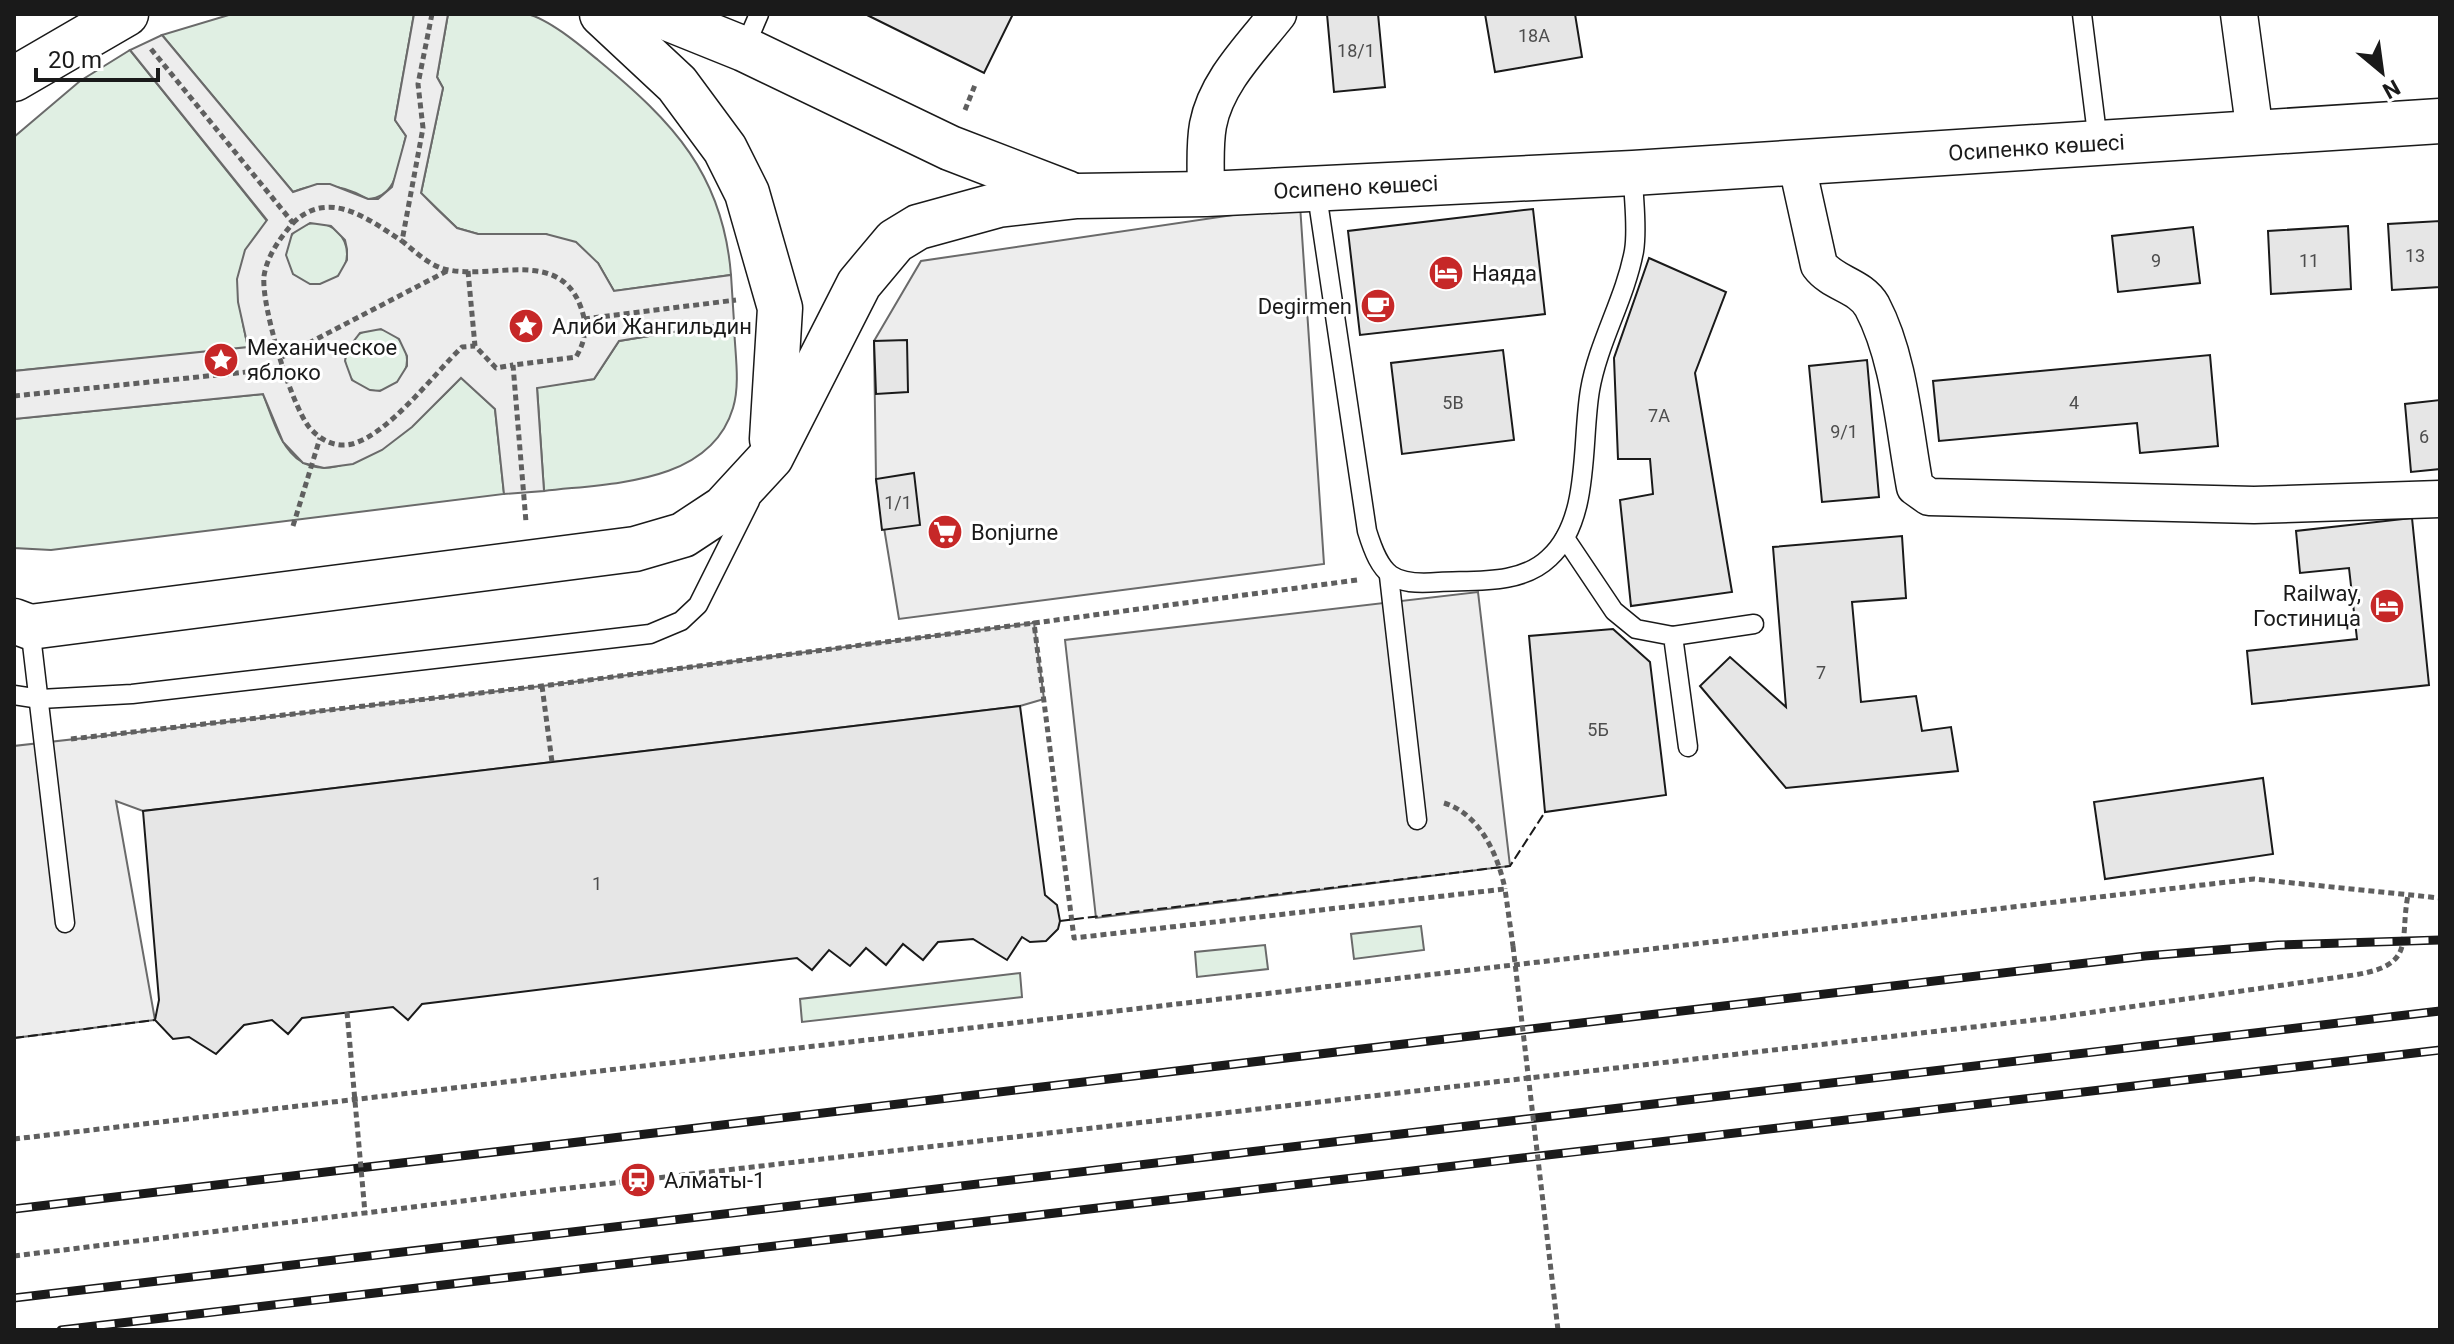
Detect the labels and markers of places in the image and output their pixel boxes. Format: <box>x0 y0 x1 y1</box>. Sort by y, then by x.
hotel icon: Наяда <box>1427 254 1465 292</box>
place label: Наяда <box>1472 261 1537 286</box>
cafe icon: Degirmen <box>1359 287 1397 325</box>
place label: Degirmen <box>1258 294 1352 319</box>
place icon: Алиби Жангильдин <box>507 307 545 345</box>
place label: Алиби Жангильдин <box>552 314 752 339</box>
place label: Механическое яблоко <box>247 335 397 385</box>
place icon: Механическое яблоко <box>202 341 240 379</box>
supermarket icon: Bonjurne <box>926 513 964 551</box>
place label: Bonjurne <box>971 520 1058 545</box>
place label: Railway, Гостиница <box>2253 581 2361 631</box>
hotel icon: Railway, Гостиница <box>2368 587 2406 625</box>
station icon: Алматы-1 <box>619 1161 657 1199</box>
place label: Алматы-1 <box>664 1168 765 1193</box>

